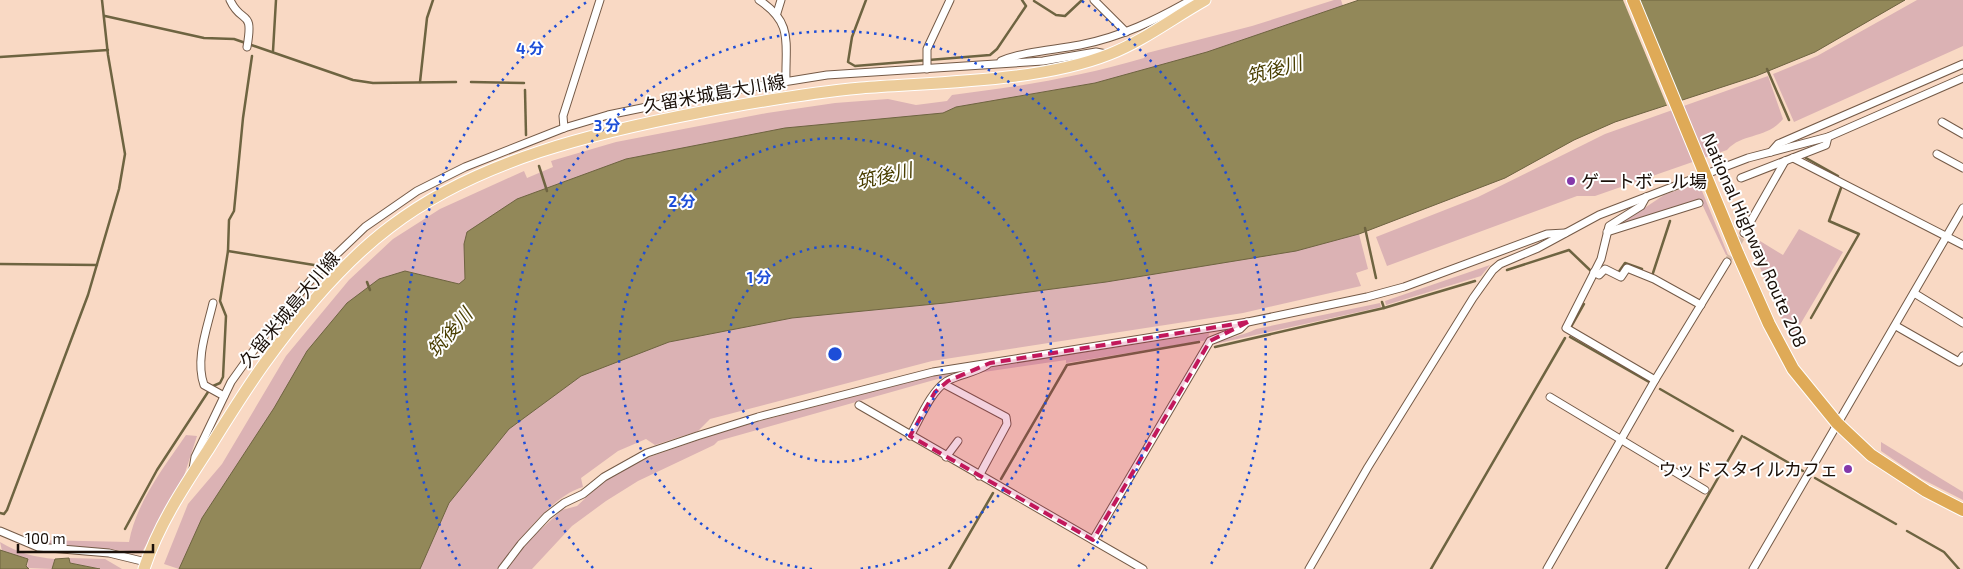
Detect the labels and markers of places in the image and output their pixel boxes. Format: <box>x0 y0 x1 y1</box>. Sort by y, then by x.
place label: ゲートボール場 <box>1581 170 1707 192</box>
marker: ゲートボール場 <box>1565 175 1577 187</box>
centre of rings <box>826 345 844 363</box>
place label: ウッドスタイルカフェ <box>1659 458 1838 480</box>
marker: ウッドスタイルカフェ <box>1842 463 1854 475</box>

